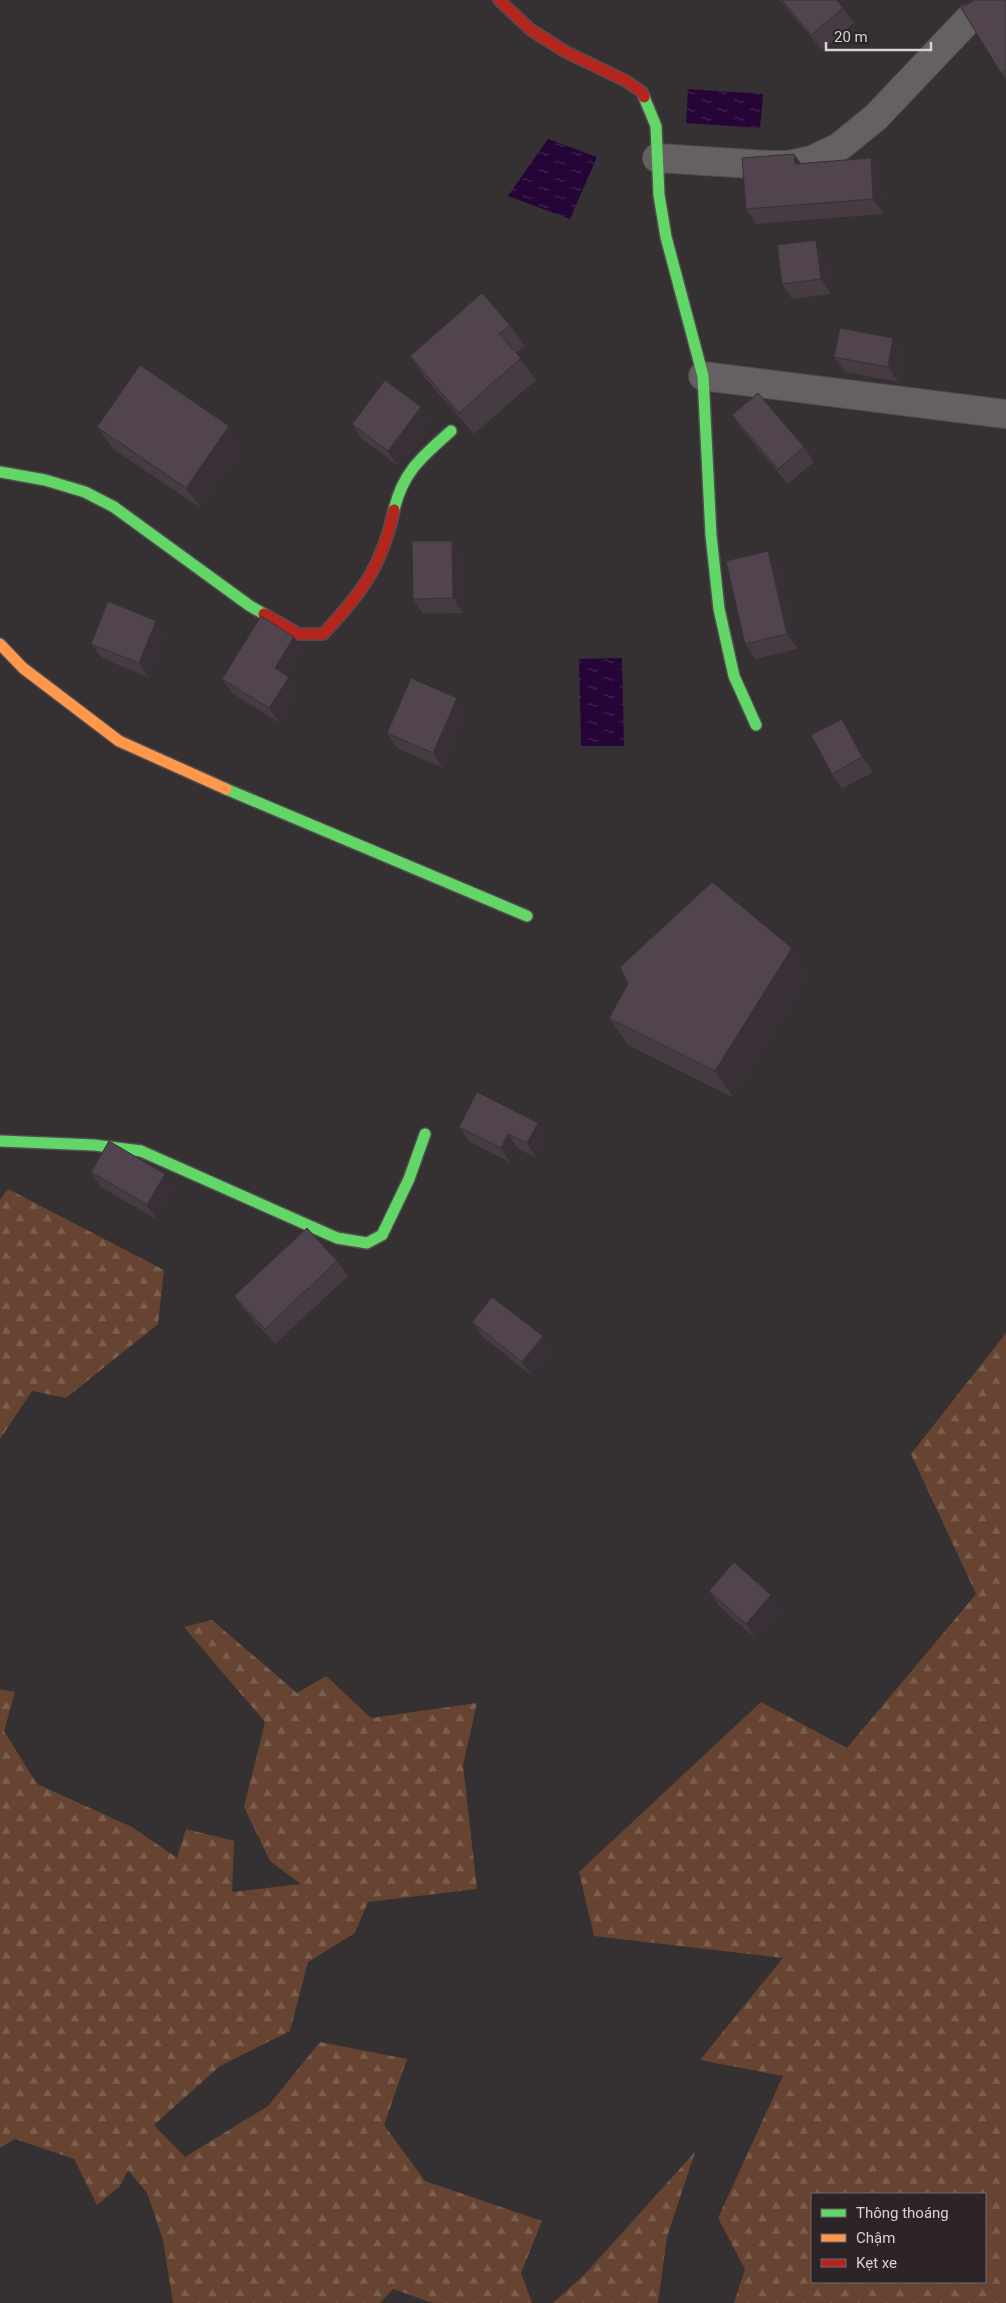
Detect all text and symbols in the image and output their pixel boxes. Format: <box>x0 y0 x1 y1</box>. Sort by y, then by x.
scale bar <box>826 20 931 52</box>
text: 20 m <box>834 28 868 46</box>
legend <box>811 2193 986 2283</box>
text: Thông thoáng <box>856 2204 949 2222</box>
text: Chậm <box>856 2229 895 2247</box>
text: Kẹt xe <box>856 2254 897 2272</box>

